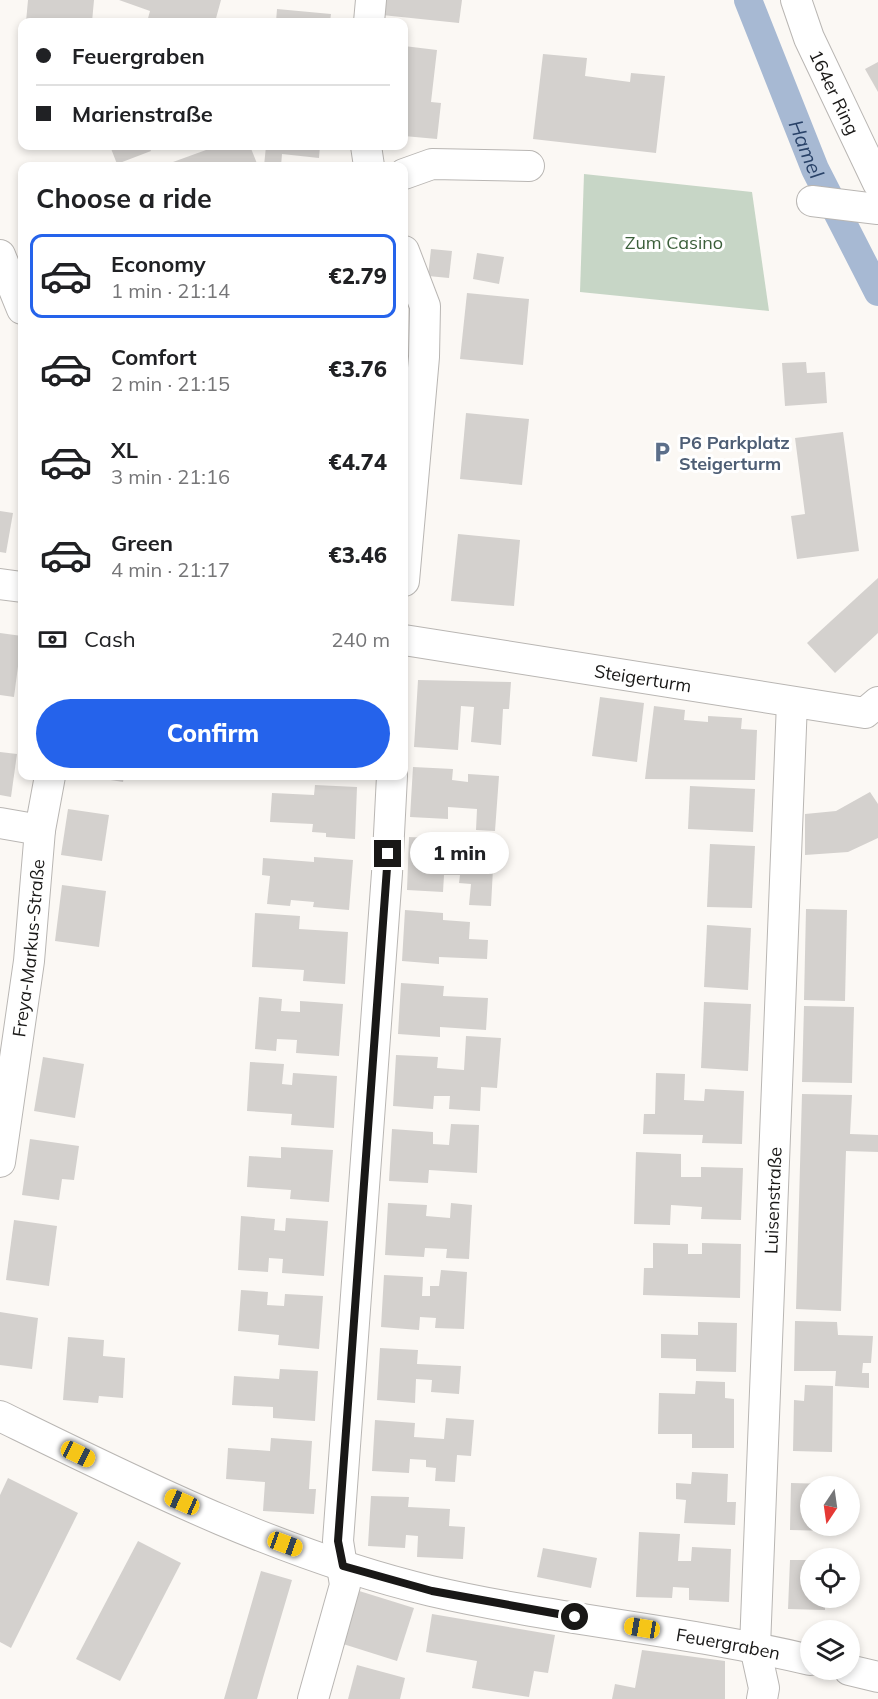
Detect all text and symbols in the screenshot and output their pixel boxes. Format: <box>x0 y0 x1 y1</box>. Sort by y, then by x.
text: Feuergraben <box>72 42 205 70</box>
street label: 164er Ring <box>805 46 865 138</box>
text: Marienstraße <box>72 100 213 128</box>
water label: Hamel <box>784 116 830 182</box>
text: Choose a ride <box>36 181 212 215</box>
park label: Zum Casino <box>625 231 723 254</box>
icon: car <box>39 249 93 303</box>
text: Economy <box>111 250 206 278</box>
text: €2.79 <box>328 262 387 290</box>
text: 1 min · 21:14 <box>111 278 230 303</box>
icon: car <box>39 342 93 396</box>
text: Comfort <box>111 343 197 371</box>
text: €3.76 <box>328 355 387 383</box>
text: 2 min · 21:15 <box>111 371 230 396</box>
place label: P6 Parkplatz Steigerturm <box>679 431 790 475</box>
icon: car <box>39 435 93 489</box>
text: XL <box>111 436 138 464</box>
parking icon: P6 Parkplatz Steigerturm <box>650 440 674 464</box>
text: €4.74 <box>328 448 387 476</box>
text: 3 min · 21:16 <box>111 464 230 489</box>
icon: car <box>39 528 93 582</box>
text: Green <box>111 529 173 557</box>
text: €3.46 <box>328 541 387 569</box>
text: 4 min · 21:17 <box>111 557 230 582</box>
icon: cash <box>36 623 69 656</box>
text: Cash <box>84 625 136 653</box>
text: 240 m <box>331 627 390 652</box>
street label: Steigerturm <box>593 659 693 697</box>
button: Confirm <box>36 699 390 768</box>
callout: 1 min <box>409 833 508 875</box>
route end <box>374 840 401 867</box>
text: 1 min <box>433 840 486 865</box>
street label: Freya-Markus-Straße <box>7 858 49 1038</box>
street label: Luisenstraße <box>759 1146 786 1255</box>
car <box>58 1438 98 1470</box>
north arrow <box>800 1476 860 1536</box>
map controls <box>800 1476 860 1680</box>
car <box>162 1486 202 1518</box>
car <box>265 1529 305 1559</box>
button: locate <box>800 1548 860 1608</box>
route start <box>561 1603 588 1630</box>
car <box>623 1616 661 1640</box>
button: layers <box>800 1620 860 1680</box>
street label: Feuergraben <box>674 1623 782 1664</box>

